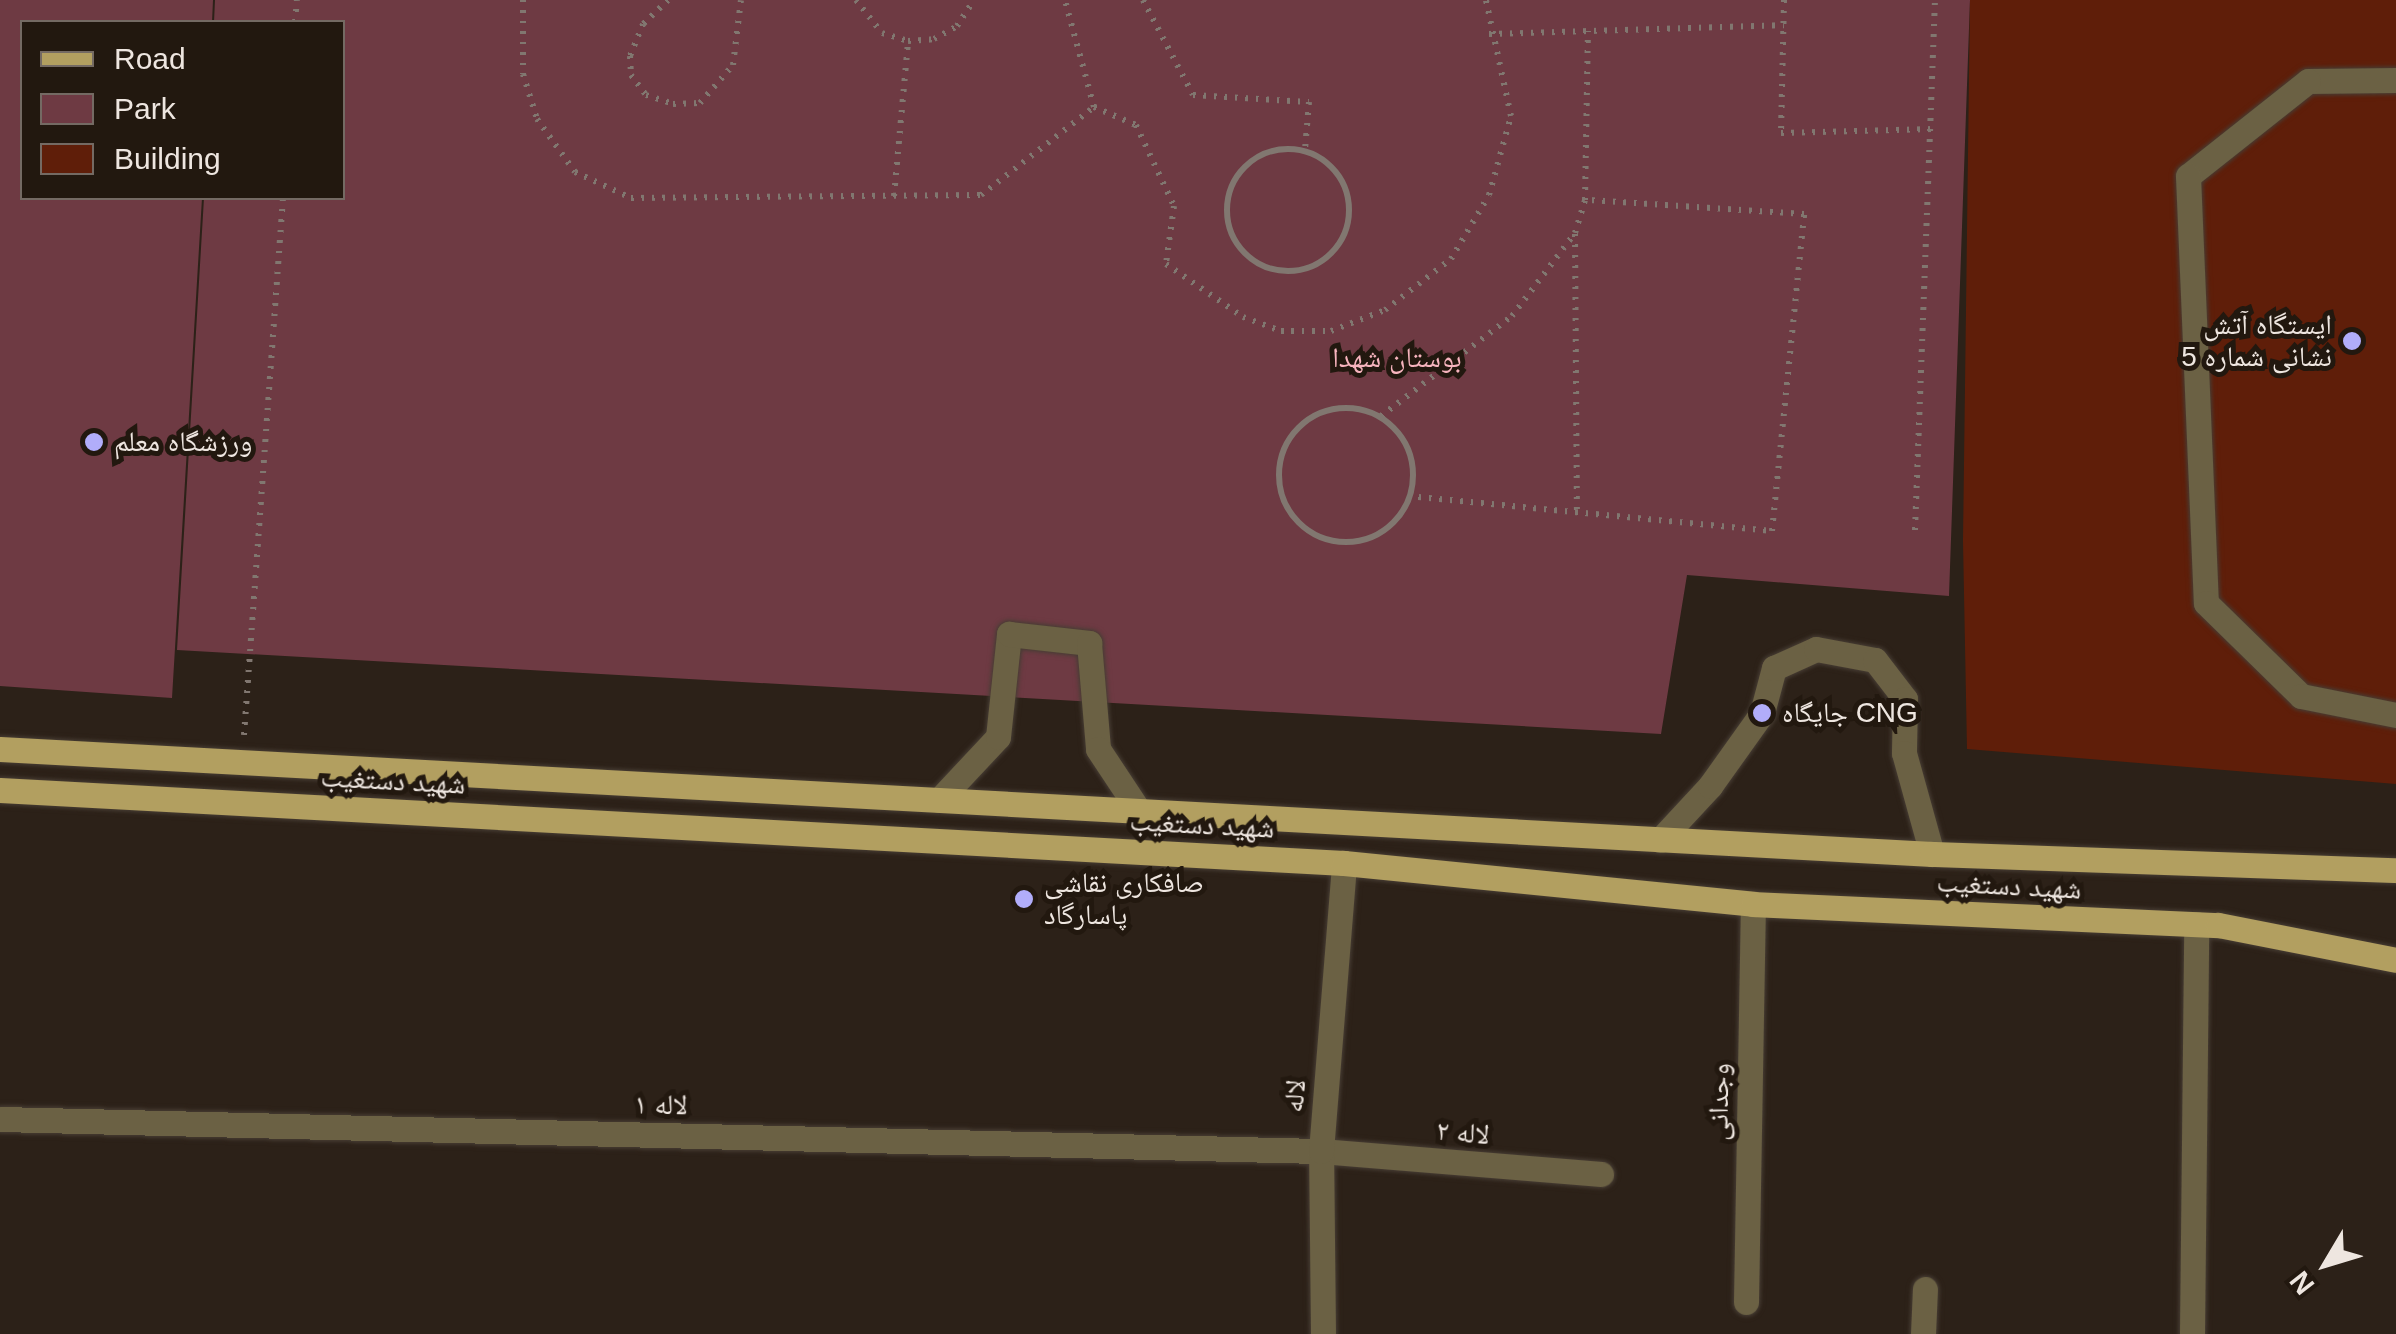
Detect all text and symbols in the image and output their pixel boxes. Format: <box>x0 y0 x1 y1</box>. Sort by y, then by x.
legend <box>20 20 345 200</box>
text: Road <box>114 42 186 75</box>
text: Park <box>114 92 176 125</box>
text: Building <box>114 142 221 175</box>
place label: ایستگاه آتش نشانی شماره 5 <box>2181 308 2332 374</box>
marker: ایستگاه آتش نشانی شماره 5 <box>2341 330 2363 352</box>
park label: بوستان شهدا <box>1332 341 1462 375</box>
place label: ورزشگاه معلم <box>114 425 252 459</box>
marker: ورزشگاه معلم <box>83 431 105 453</box>
place label: جایگاه CNG <box>1782 696 1918 730</box>
marker: جایگاه CNG <box>1751 702 1773 724</box>
street label: شهید دستغیب <box>320 760 466 802</box>
street label: شهید دستغیب <box>1129 804 1275 846</box>
street label: شهید دستغیب <box>1936 865 2082 907</box>
place label: صافکاری نقاشی پاسارگاد <box>1044 866 1204 932</box>
marker: صافکاری نقاشی پاسارگاد <box>1013 888 1035 910</box>
street label: وجدانی <box>1702 1063 1736 1141</box>
street label: لاله <box>1277 1078 1313 1114</box>
street label: لاله ۱ <box>634 1088 688 1122</box>
street label: لاله ۲ <box>1435 1114 1491 1152</box>
north arrow <box>2276 1214 2376 1314</box>
text: N <box>2284 1265 2320 1300</box>

